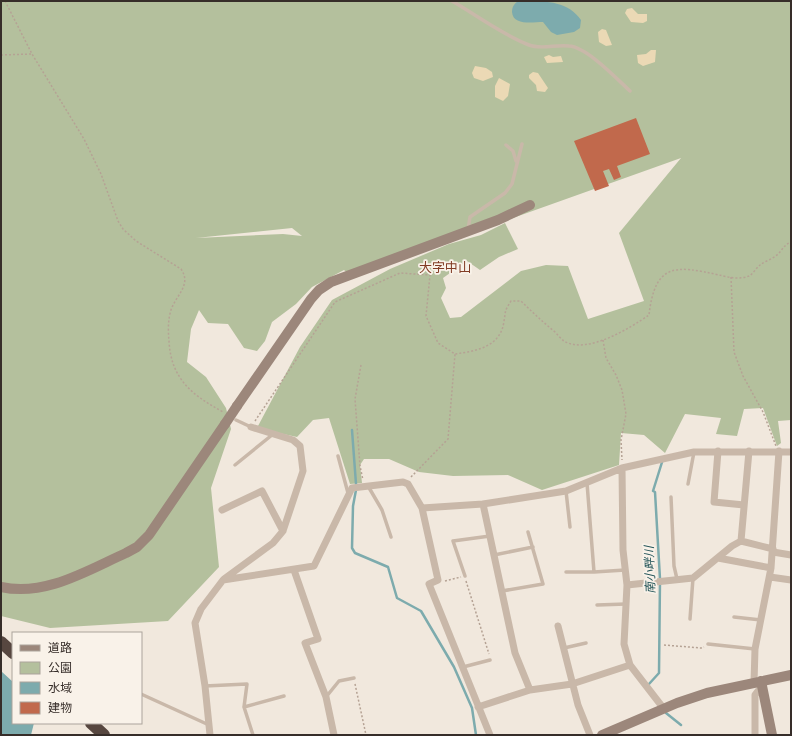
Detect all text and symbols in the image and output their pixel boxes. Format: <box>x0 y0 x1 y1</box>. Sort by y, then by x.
district label: 大字中山 <box>419 259 471 275</box>
water label: 南小畔川 <box>641 544 658 594</box>
legend <box>12 632 142 724</box>
text: 道路 <box>48 640 72 655</box>
text: 公園 <box>48 660 72 675</box>
text: 水域 <box>48 680 72 695</box>
text: 建物 <box>48 700 72 715</box>

